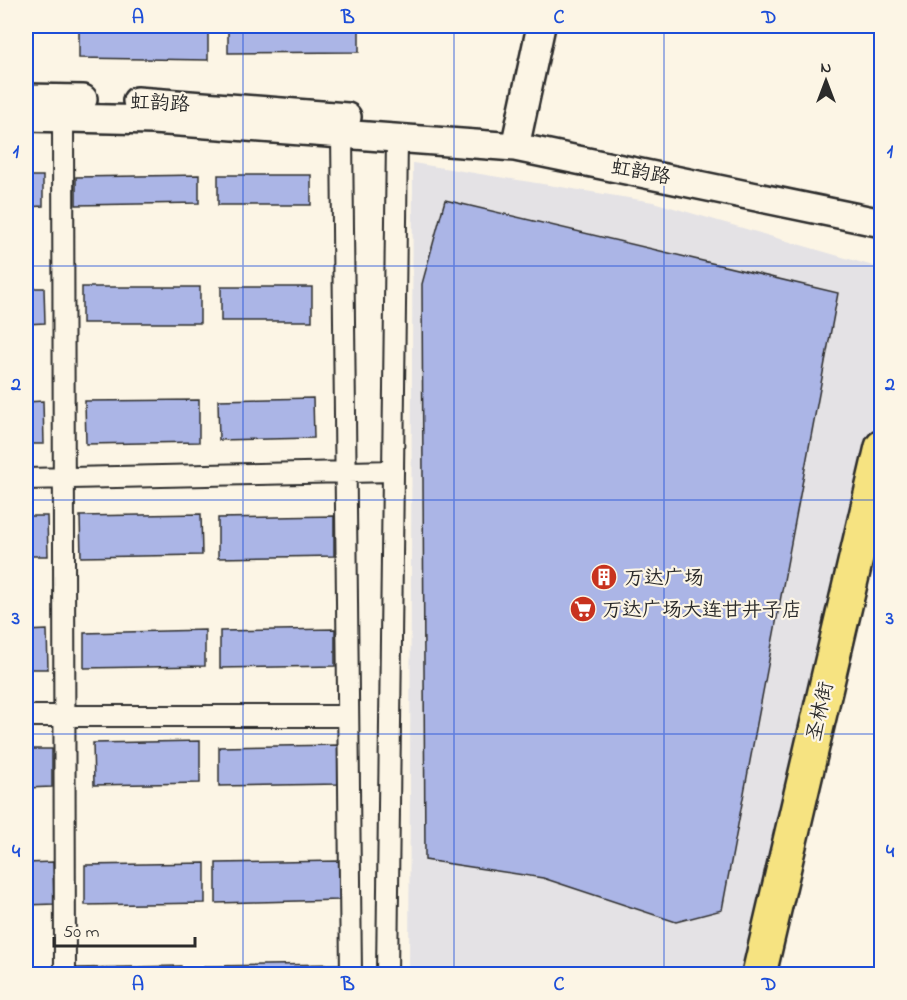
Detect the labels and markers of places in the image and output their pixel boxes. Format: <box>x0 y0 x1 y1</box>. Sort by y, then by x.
building icon: 万达广场 <box>589 562 619 592</box>
place label: 万达广场 <box>624 565 704 594</box>
supermarket icon: 万达广场大连甘井子店 <box>568 594 598 624</box>
place label: 万达广场大连甘井子店 <box>602 597 802 626</box>

